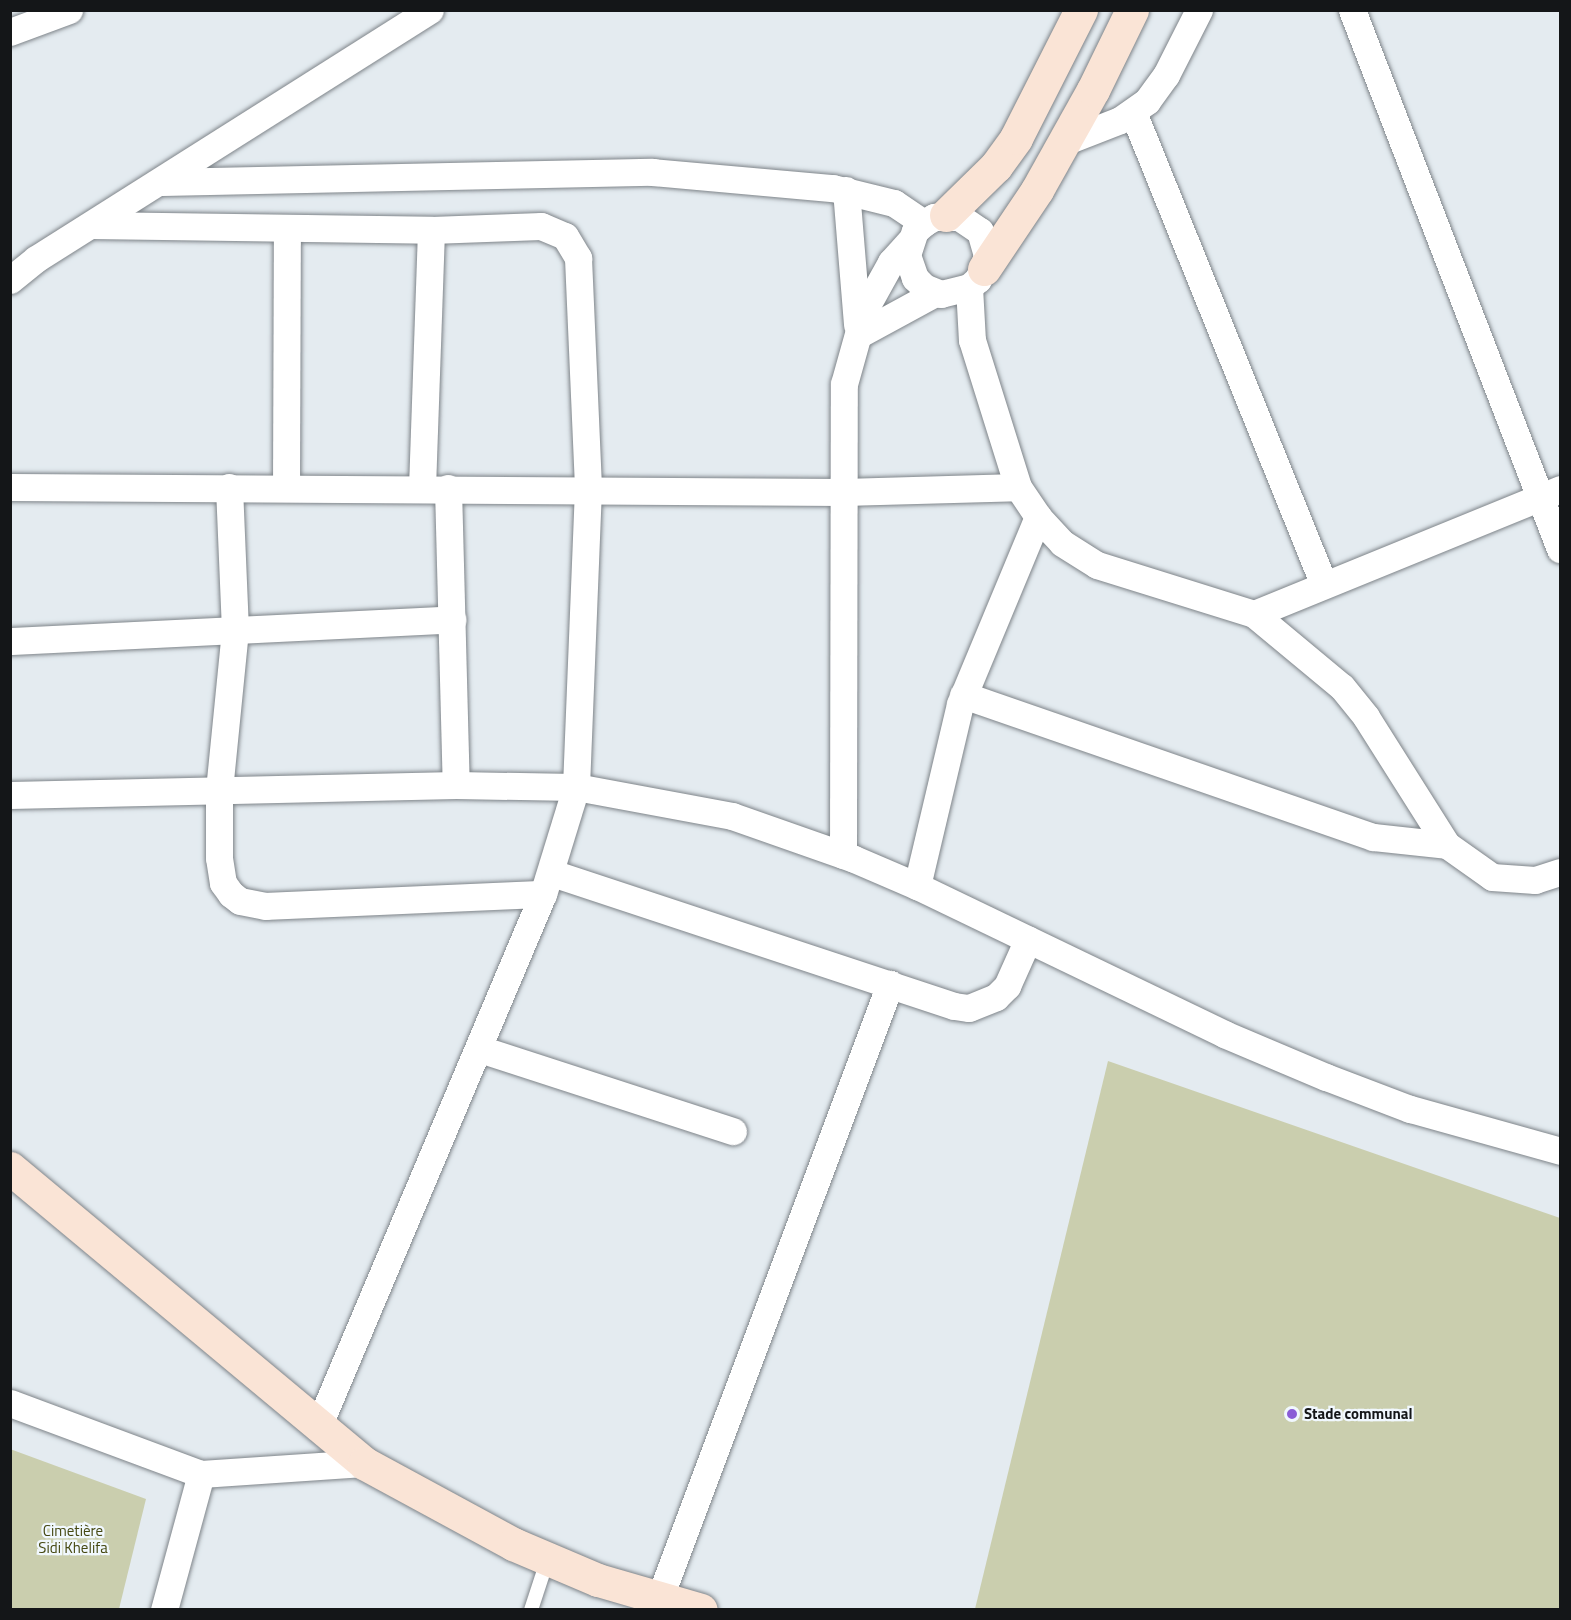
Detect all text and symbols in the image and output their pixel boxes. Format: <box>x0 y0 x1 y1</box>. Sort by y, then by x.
place label: Stade communal <box>1304 1405 1412 1423</box>
marker: Stade communal <box>1285 1407 1299 1421</box>
park label: Cimetière Sidi Khelifa <box>38 1521 108 1556</box>

